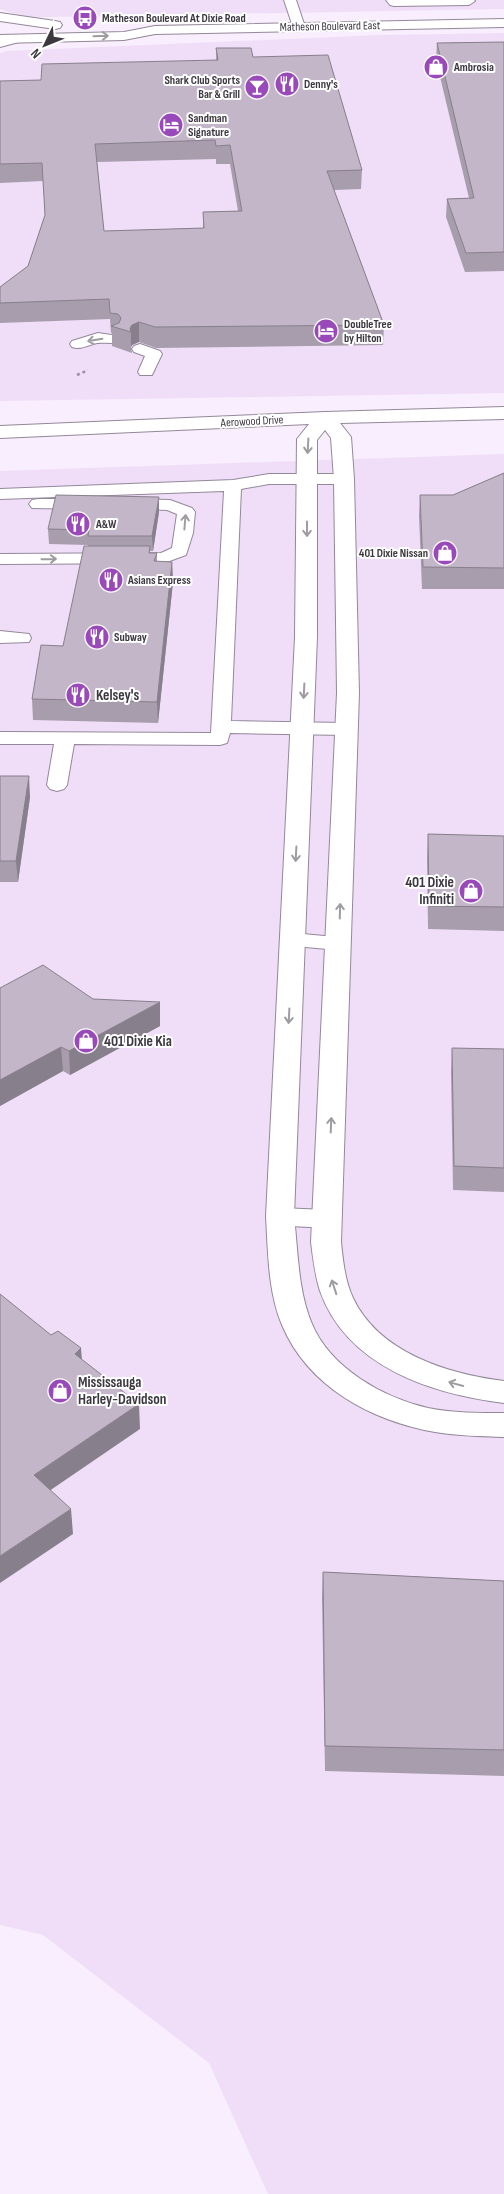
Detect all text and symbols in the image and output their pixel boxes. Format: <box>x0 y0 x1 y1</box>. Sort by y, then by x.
bus stop icon: Matheson Boulevard At Dixie Road <box>72 5 98 31</box>
place label: Matheson Boulevard At Dixie Road <box>102 11 246 26</box>
street label: Matheson Boulevard East <box>280 18 381 35</box>
north arrow <box>20 20 70 70</box>
one-way arrow <box>92 31 109 41</box>
text: N <box>27 45 45 62</box>
shop icon: Ambrosia <box>423 54 449 80</box>
place label: Ambrosia <box>453 60 494 75</box>
restaurant icon: Denny's <box>274 71 300 97</box>
place label: Shark Club Sports Bar & Grill <box>164 73 240 102</box>
bar icon: Shark Club Sports Bar & Grill <box>244 74 270 100</box>
place label: Denny's <box>304 77 338 92</box>
place label: Sandman Signature <box>188 111 229 140</box>
hotel icon: Sandman Signature <box>158 112 184 138</box>
place label: DoubleTree by Hilton <box>344 317 392 346</box>
hotel icon: DoubleTree by Hilton <box>313 318 339 344</box>
one-way arrow <box>87 336 103 346</box>
street label: Aerowood Drive <box>219 412 284 431</box>
one-way arrow <box>303 437 312 453</box>
restaurant icon: A&W <box>65 511 91 537</box>
one-way arrow <box>181 514 190 530</box>
place label: A&W <box>95 517 117 532</box>
one-way arrow <box>302 520 312 537</box>
shop icon: 401 Dixie Nissan <box>432 540 458 566</box>
place label: 401 Dixie Nissan <box>359 546 428 561</box>
one-way arrow <box>40 554 56 564</box>
restaurant icon: Asians Express <box>98 567 124 593</box>
place label: Asians Express <box>127 573 191 588</box>
restaurant icon: Subway <box>84 624 110 650</box>
place label: Subway <box>114 630 147 645</box>
restaurant icon: Kelsey's <box>65 682 91 708</box>
one-way arrow <box>299 683 308 699</box>
place label: Kelsey's <box>96 686 140 705</box>
one-way arrow <box>292 845 301 861</box>
place label: 401 Dixie Infiniti <box>405 873 454 909</box>
shop icon: 401 Dixie Infiniti <box>458 878 484 904</box>
one-way arrow <box>335 903 344 919</box>
one-way arrow <box>284 1008 294 1024</box>
shop icon: 401 Dixie Kia <box>73 1028 99 1054</box>
place label: 401 Dixie Kia <box>104 1032 172 1051</box>
one-way arrow <box>327 1118 336 1134</box>
one-way arrow <box>329 1280 338 1295</box>
place label: Mississauga Harley-Davidson <box>78 1373 167 1409</box>
shop icon: Mississauga Harley-Davidson <box>47 1378 73 1404</box>
one-way arrow <box>449 1378 465 1388</box>

